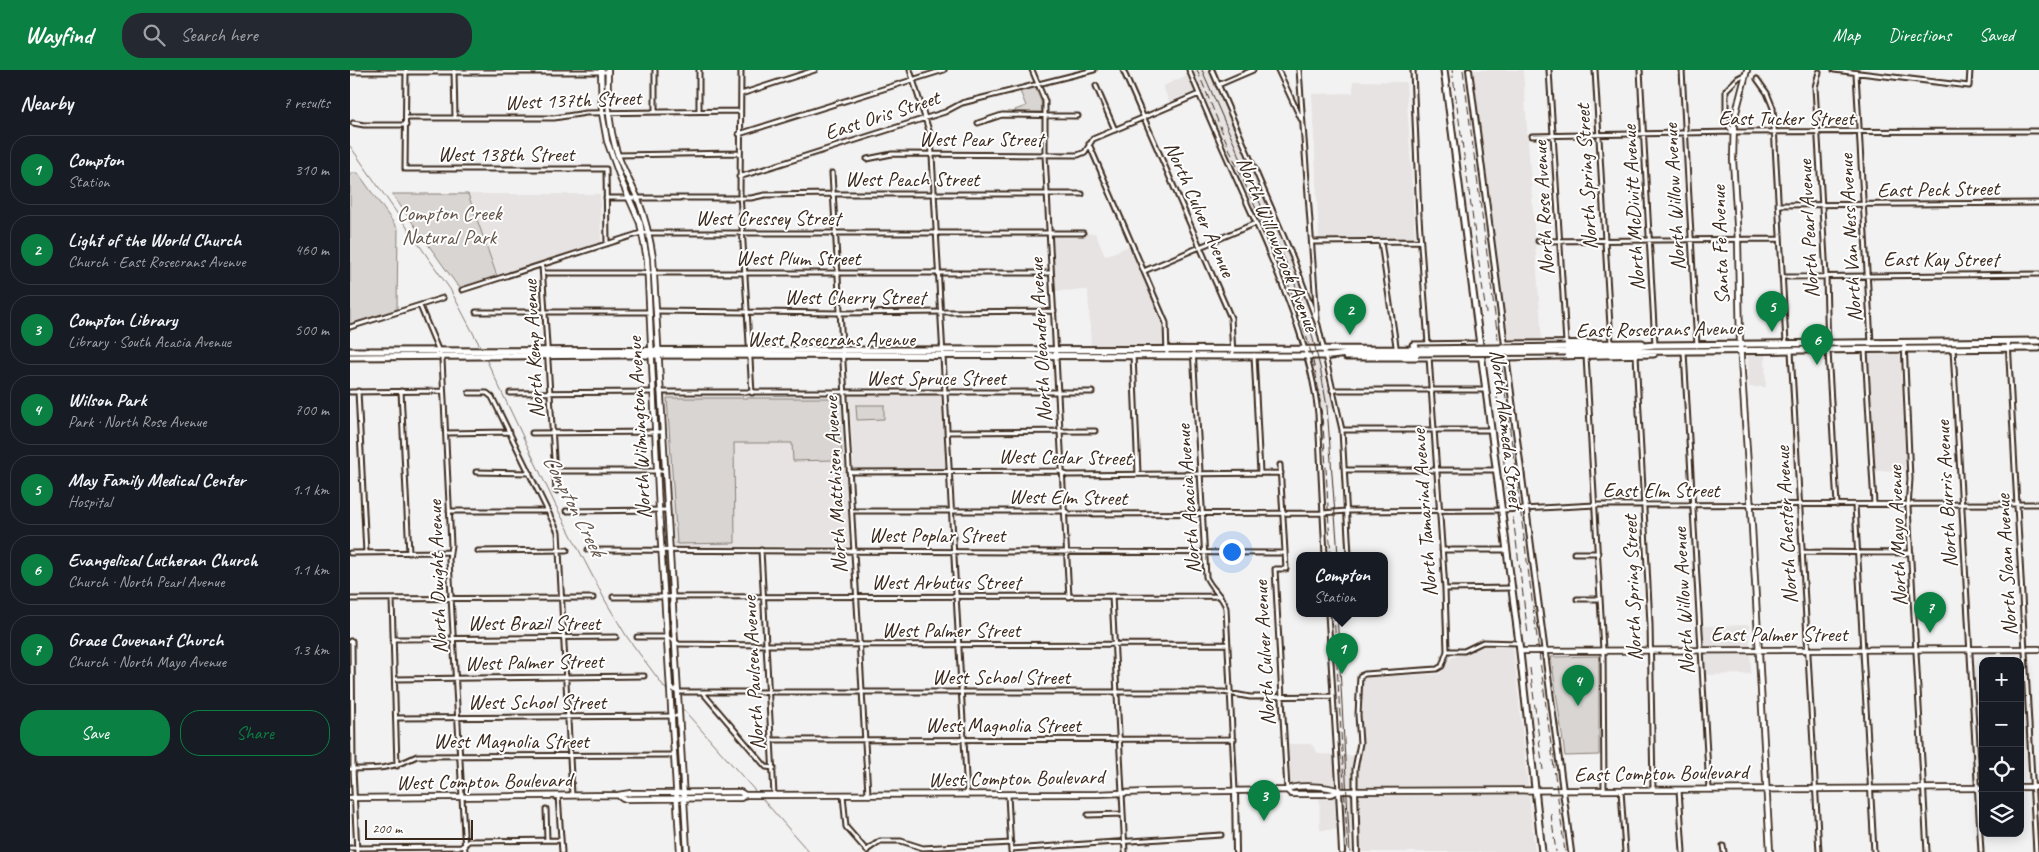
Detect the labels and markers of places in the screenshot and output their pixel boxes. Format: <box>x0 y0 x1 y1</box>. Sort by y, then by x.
pin: 5 <box>1756 291 1788 332</box>
pin: 2 <box>1334 294 1366 335</box>
pin: 6 <box>1801 324 1833 365</box>
pin: 7 <box>1914 592 1946 633</box>
pin: 1 <box>1326 633 1358 674</box>
pin: 4 <box>1562 665 1594 706</box>
pin: 3 <box>1248 780 1280 821</box>

